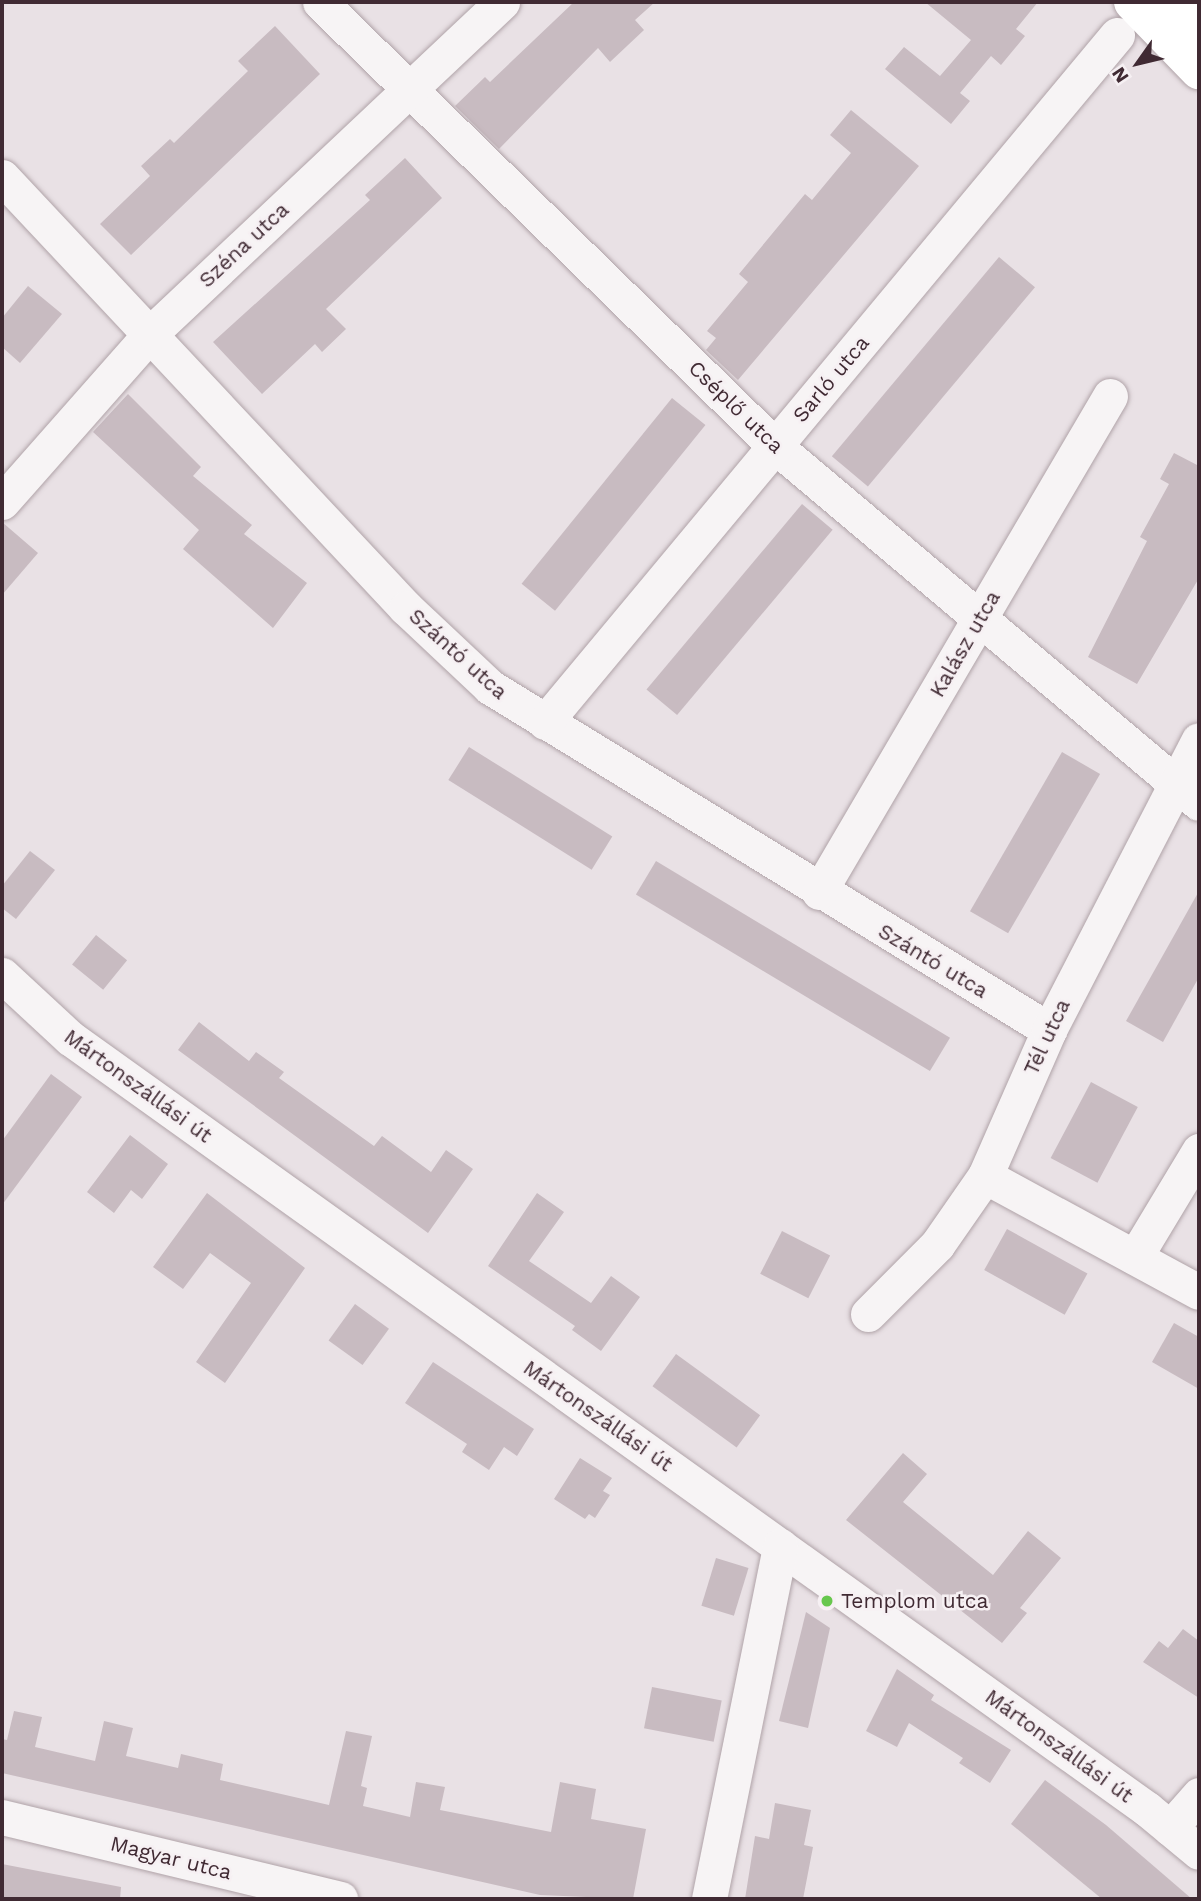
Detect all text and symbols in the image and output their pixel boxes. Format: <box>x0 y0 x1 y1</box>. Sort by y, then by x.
north arrow <box>1103 28 1173 98</box>
text: N <box>1107 63 1134 87</box>
street label: Széna utca <box>194 197 294 293</box>
street label: Sarló utca <box>788 331 874 427</box>
street label: Cséplő utca <box>683 355 789 459</box>
street label: Kalász utca <box>924 586 1006 702</box>
street label: Szántó utca <box>404 603 512 705</box>
street label: Szántó utca <box>874 918 992 1004</box>
street label: Tél utca <box>1018 995 1076 1079</box>
street label: Mártonszállási út <box>59 1024 217 1148</box>
street label: Mártonszállási út <box>518 1355 678 1477</box>
place label: Templom utca <box>841 1588 988 1614</box>
marker: Templom utca <box>819 1593 835 1609</box>
street label: Mártonszállási út <box>980 1684 1138 1808</box>
street label: Magyar utca <box>108 1831 234 1885</box>

